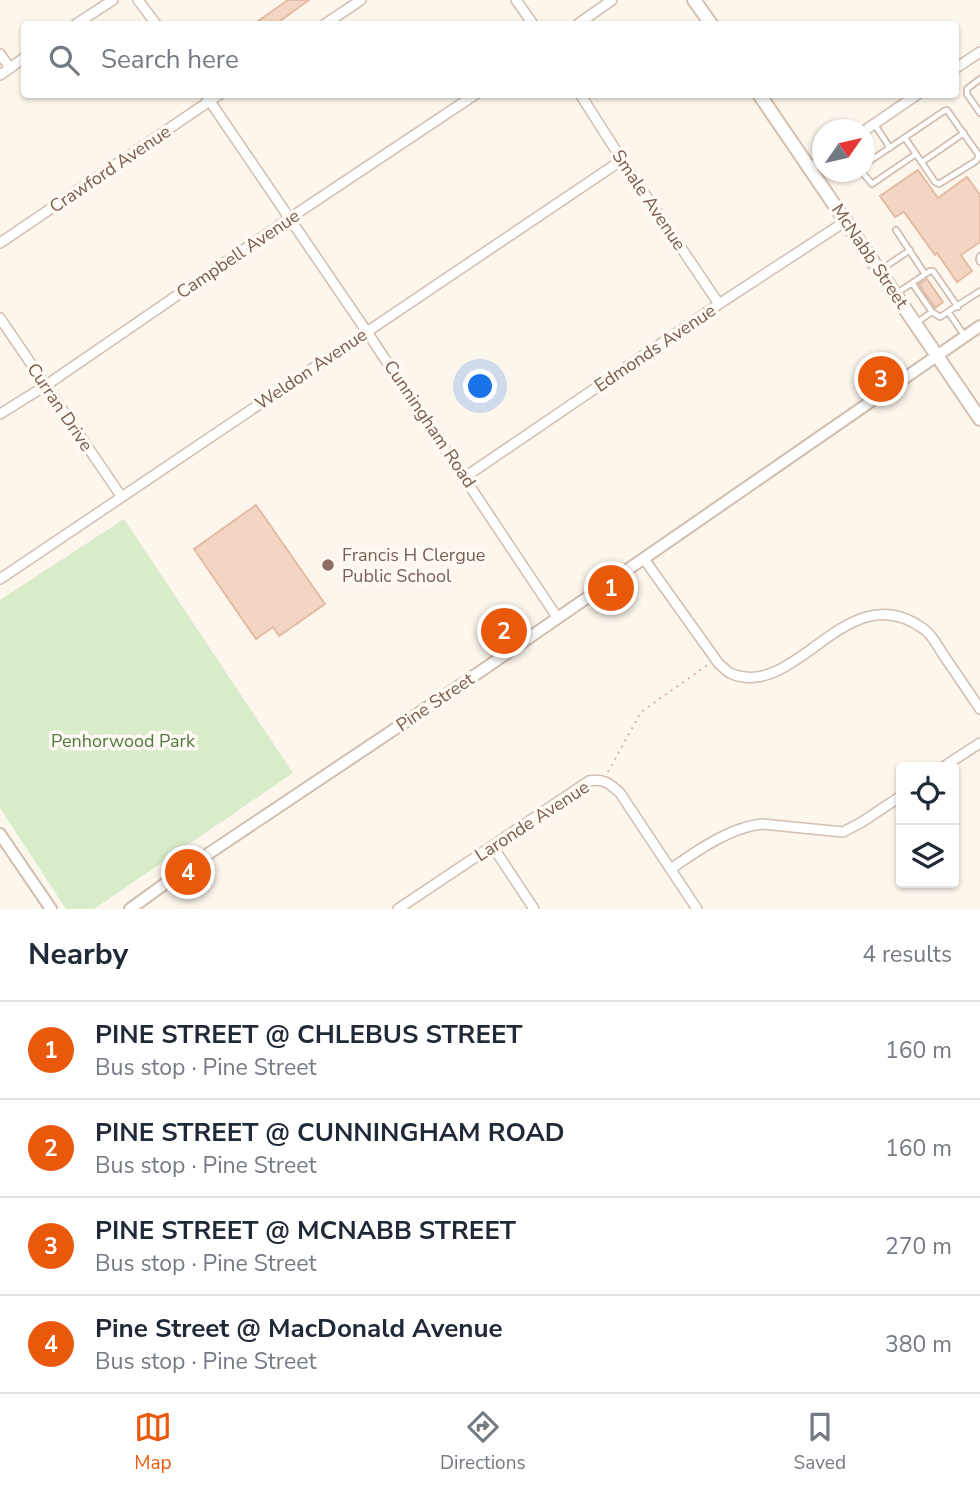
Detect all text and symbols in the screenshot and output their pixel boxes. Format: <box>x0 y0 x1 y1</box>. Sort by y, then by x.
search box <box>21 21 959 98</box>
icon: search <box>45 41 83 79</box>
text: Search here <box>101 42 239 77</box>
street label: Crawford Avenue <box>45 119 175 219</box>
north arrow <box>812 119 875 182</box>
street label: Smale Avenue <box>606 145 692 255</box>
street label: McNabb Street <box>826 199 914 314</box>
street label: Campbell Avenue <box>172 204 304 304</box>
street label: Edmonds Avenue <box>590 298 720 398</box>
street label: Weldon Avenue <box>250 323 372 415</box>
pin: 3 <box>858 353 904 405</box>
street label: Cunningham Road <box>378 355 482 493</box>
street label: Curran Drive <box>22 358 98 456</box>
your location <box>463 369 497 403</box>
place label: Francis H Clergue Public School <box>342 543 485 588</box>
marker: Francis H Clergue Public School <box>320 557 336 573</box>
pin: 1 <box>588 562 634 614</box>
pin: 2 <box>481 605 527 657</box>
street label: Pine Street <box>391 667 479 737</box>
park label: Penhorwood Park <box>51 729 196 753</box>
map controls <box>896 762 959 888</box>
button: locate <box>896 762 959 825</box>
street label: Laronde Avenue <box>470 775 594 867</box>
button: layers <box>896 825 959 888</box>
pin: 4 <box>165 846 211 898</box>
text: Nearby <box>28 934 128 975</box>
text: 4 results <box>862 939 952 970</box>
text: PINE STREET @ CHLEBUS STREET <box>95 1017 523 1052</box>
text: 1 <box>44 1035 58 1066</box>
text: 160 m <box>885 1035 952 1066</box>
text: Bus stop · Pine Street <box>95 1052 316 1083</box>
text: PINE STREET @ CUNNINGHAM ROAD <box>95 1115 565 1150</box>
text: 2 <box>44 1133 58 1164</box>
text: 160 m <box>885 1133 952 1164</box>
text: Bus stop · Pine Street <box>95 1150 316 1181</box>
text: PINE STREET @ MCNABB STREET <box>95 1213 516 1248</box>
text: 3 <box>44 1231 58 1262</box>
text: 270 m <box>885 1231 952 1262</box>
text: Bus stop · Pine Street <box>95 1248 316 1279</box>
text: Pine Street @ MacDonald Avenue <box>95 1311 503 1346</box>
text: 4 <box>44 1329 58 1360</box>
text: 380 m <box>885 1329 952 1360</box>
text: Bus stop · Pine Street <box>95 1346 316 1377</box>
tab: Map <box>134 1408 172 1476</box>
tab: Directions <box>440 1408 526 1476</box>
tab: Saved <box>794 1408 846 1476</box>

